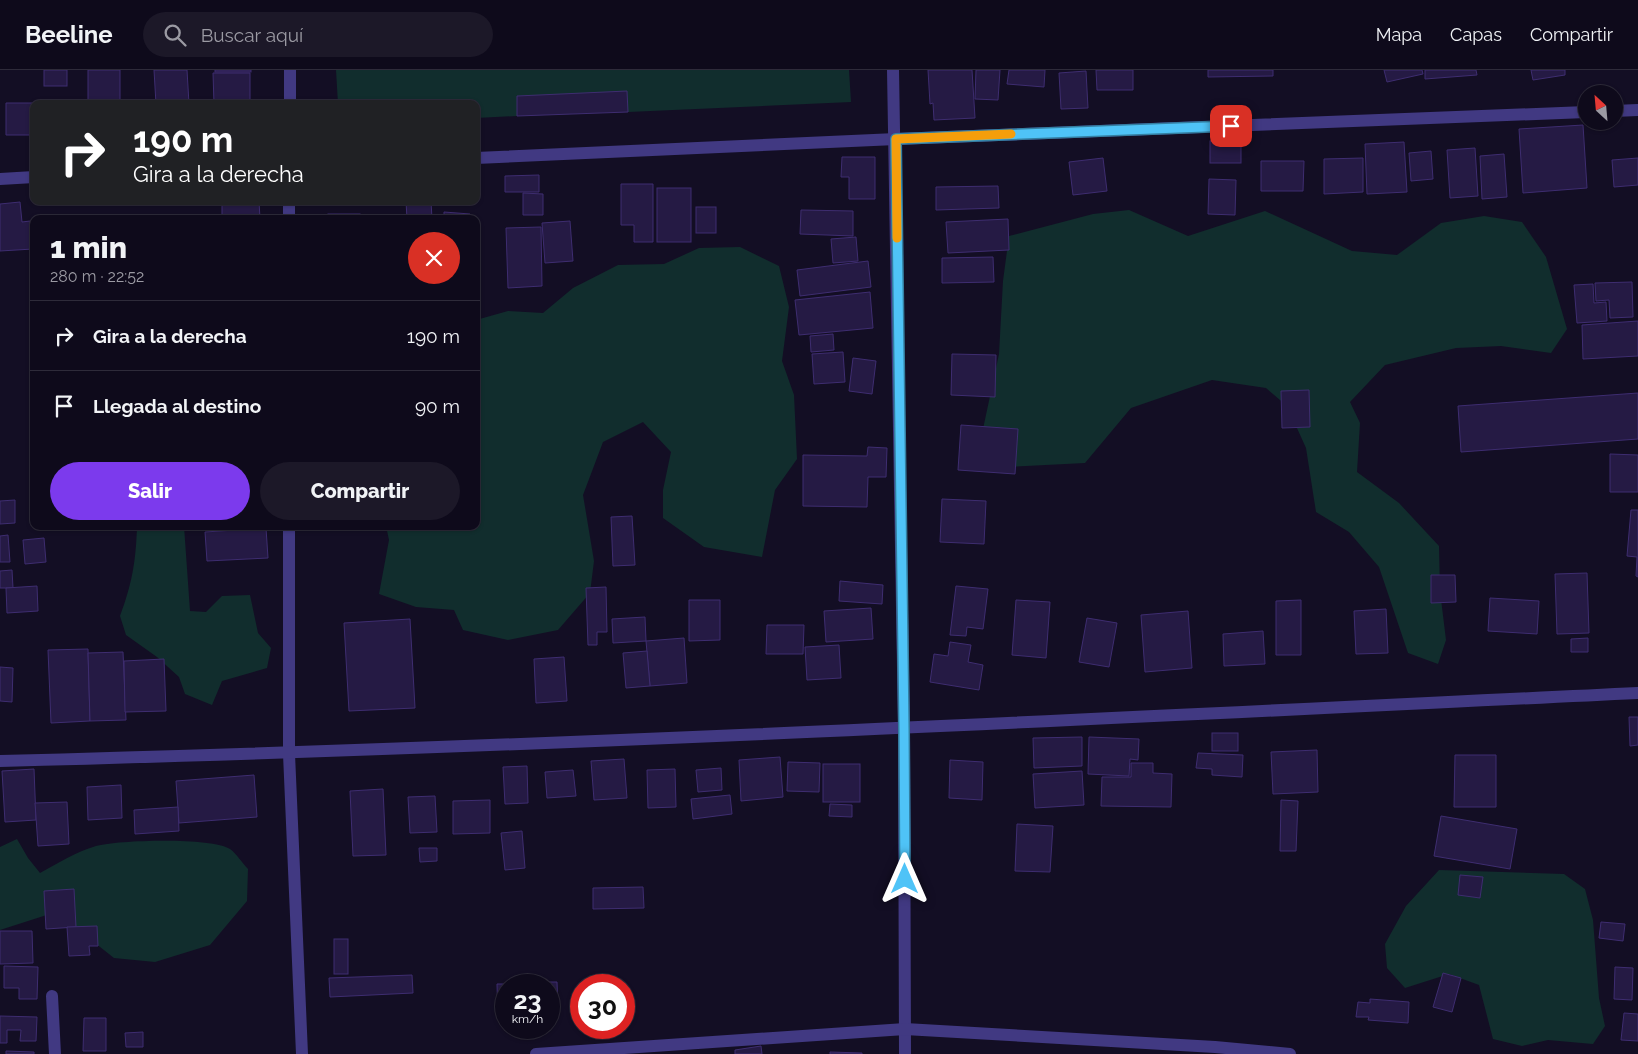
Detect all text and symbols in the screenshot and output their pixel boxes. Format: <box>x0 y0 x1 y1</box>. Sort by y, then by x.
search box <box>143 12 493 57</box>
text: Beeline <box>25 20 113 49</box>
icon: search <box>161 21 189 49</box>
text: Buscar aquí <box>201 24 303 46</box>
text: Mapa <box>1376 24 1422 45</box>
text: Capas <box>1450 24 1502 45</box>
text: Compartir <box>1530 24 1613 45</box>
north arrow <box>1578 85 1622 130</box>
map controls <box>1578 85 1623 130</box>
pin <box>1210 105 1252 147</box>
icon: arrive <box>1217 112 1245 140</box>
text: 190 m <box>133 119 233 160</box>
icon: right <box>50 120 115 185</box>
text: Gira a la derecha <box>133 161 304 187</box>
text: 1 min <box>50 230 127 265</box>
button: close <box>408 232 460 284</box>
text: 280 m · 22:52 <box>50 267 144 286</box>
icon: right <box>50 322 78 350</box>
text: Gira a la derecha <box>93 325 247 347</box>
text: 190 m <box>407 325 460 347</box>
icon: arrive <box>50 392 78 420</box>
text: Llegada al destino <box>93 395 261 417</box>
text: 90 m <box>415 395 460 417</box>
button: Salir <box>50 462 250 520</box>
button: Compartir <box>260 462 460 520</box>
position arrow <box>878 852 930 904</box>
speed limit sign: 30 <box>570 974 635 1039</box>
text: 23 <box>513 985 542 1015</box>
text: km/h <box>512 1012 543 1026</box>

